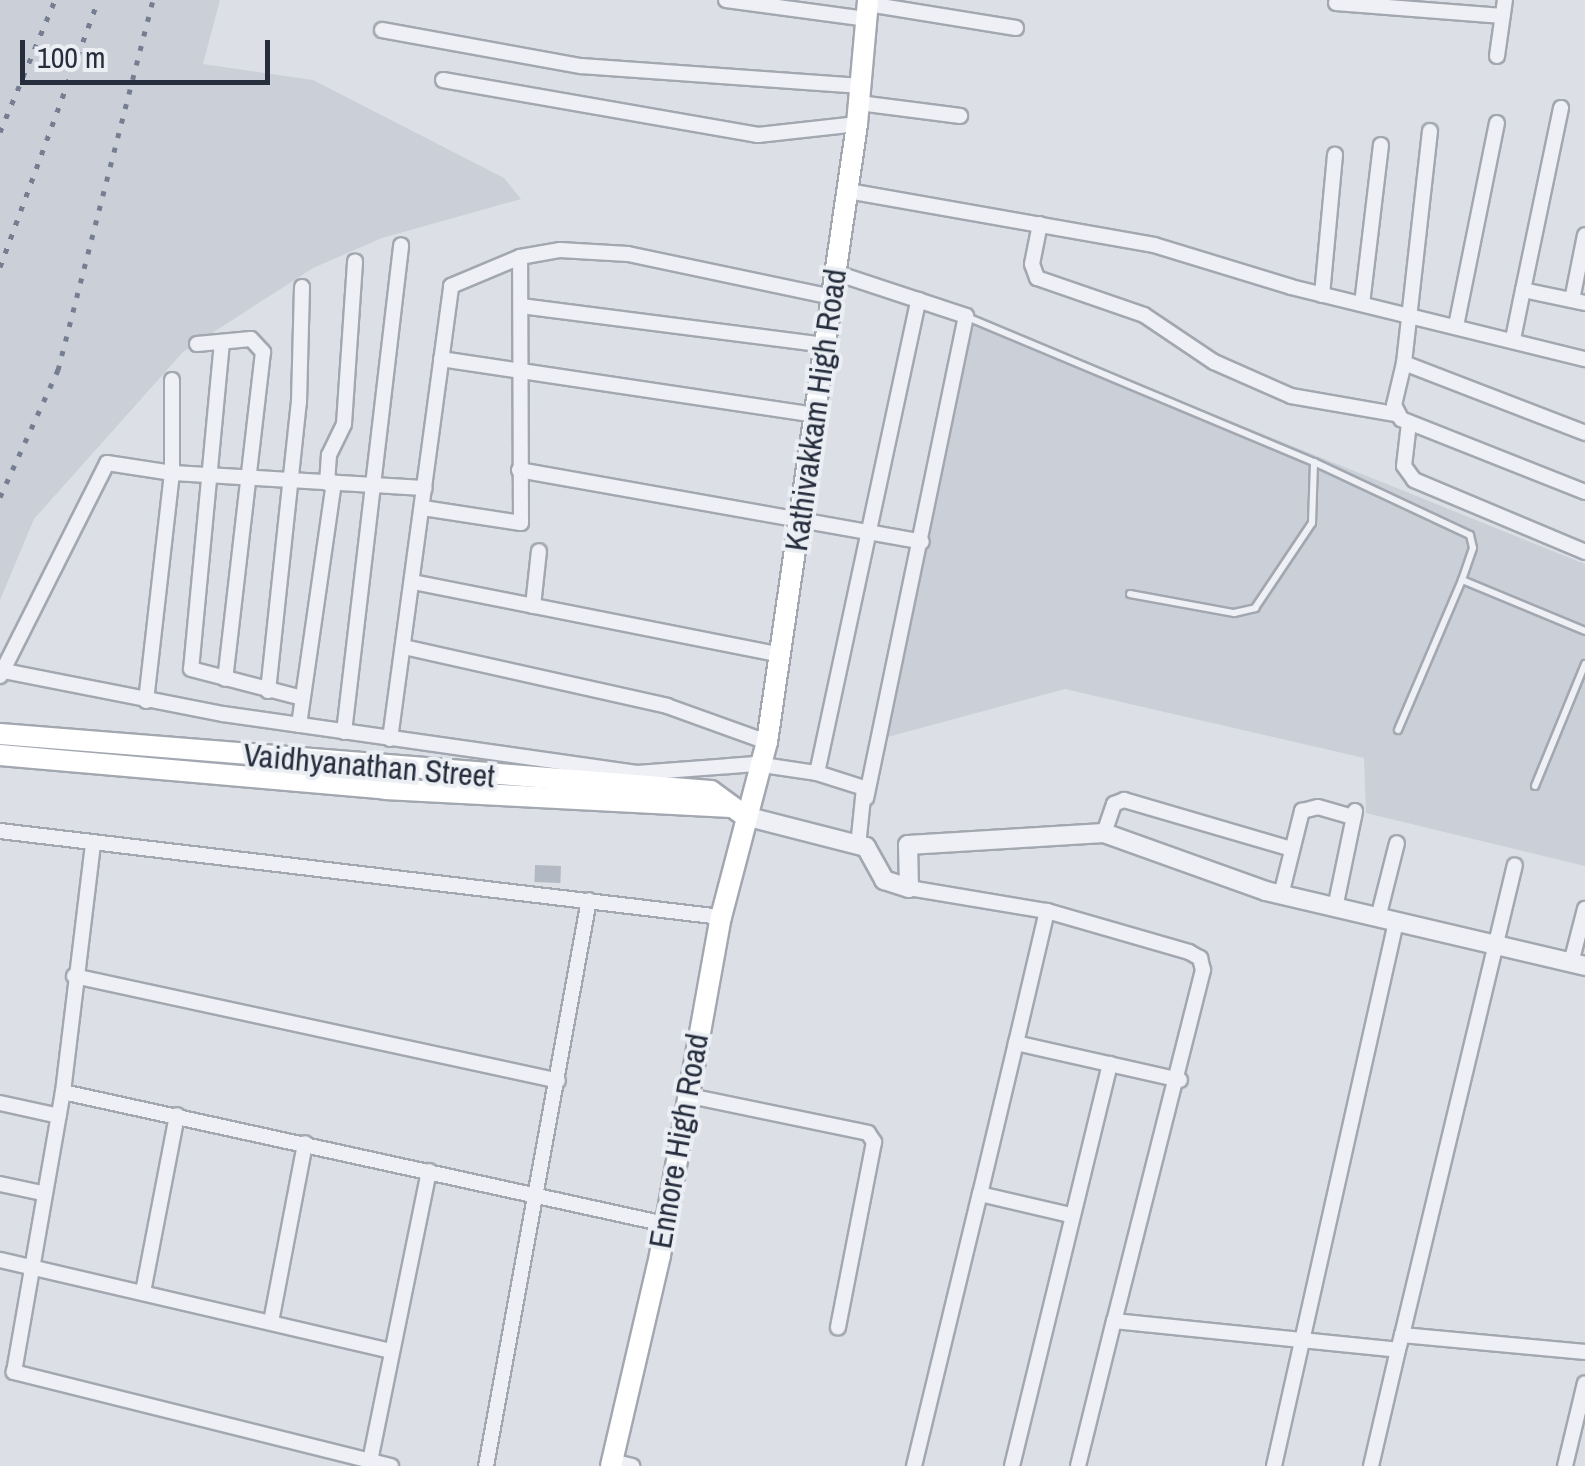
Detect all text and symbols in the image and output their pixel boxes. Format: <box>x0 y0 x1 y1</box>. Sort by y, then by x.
scale bar <box>25 20 275 82</box>
text: 100 m <box>37 37 105 77</box>
street label: Kathivakkam High Road <box>777 267 855 553</box>
street label: Vaidhyanathan Street <box>242 736 496 796</box>
street label: Ennore High Road <box>641 1031 717 1251</box>

